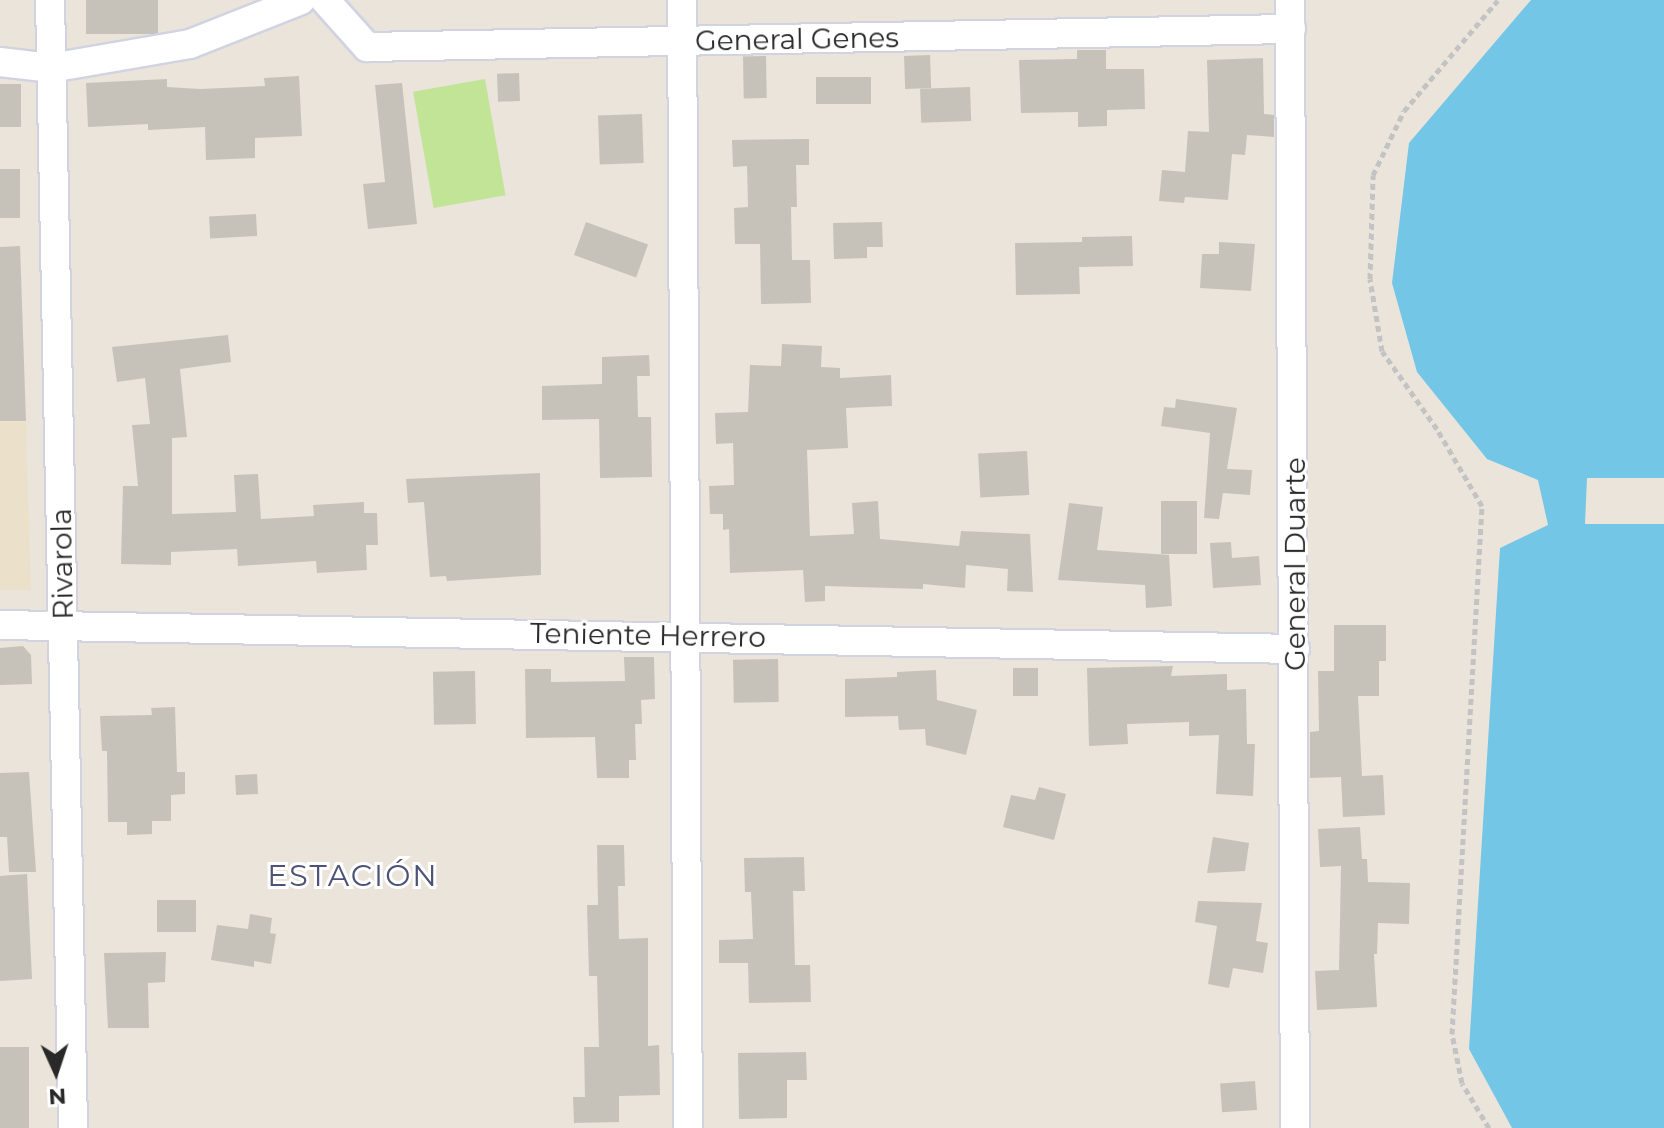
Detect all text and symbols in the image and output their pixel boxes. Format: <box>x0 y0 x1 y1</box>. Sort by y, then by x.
street label: General Genes <box>695 20 899 58</box>
street label: General Duarte <box>1278 457 1312 671</box>
street label: Rivarola <box>44 508 80 620</box>
street label: Teniente Herrero <box>530 616 766 654</box>
district label: ESTACIÓN <box>267 858 439 894</box>
north arrow <box>16 1032 96 1112</box>
text: N <box>48 1083 67 1110</box>

